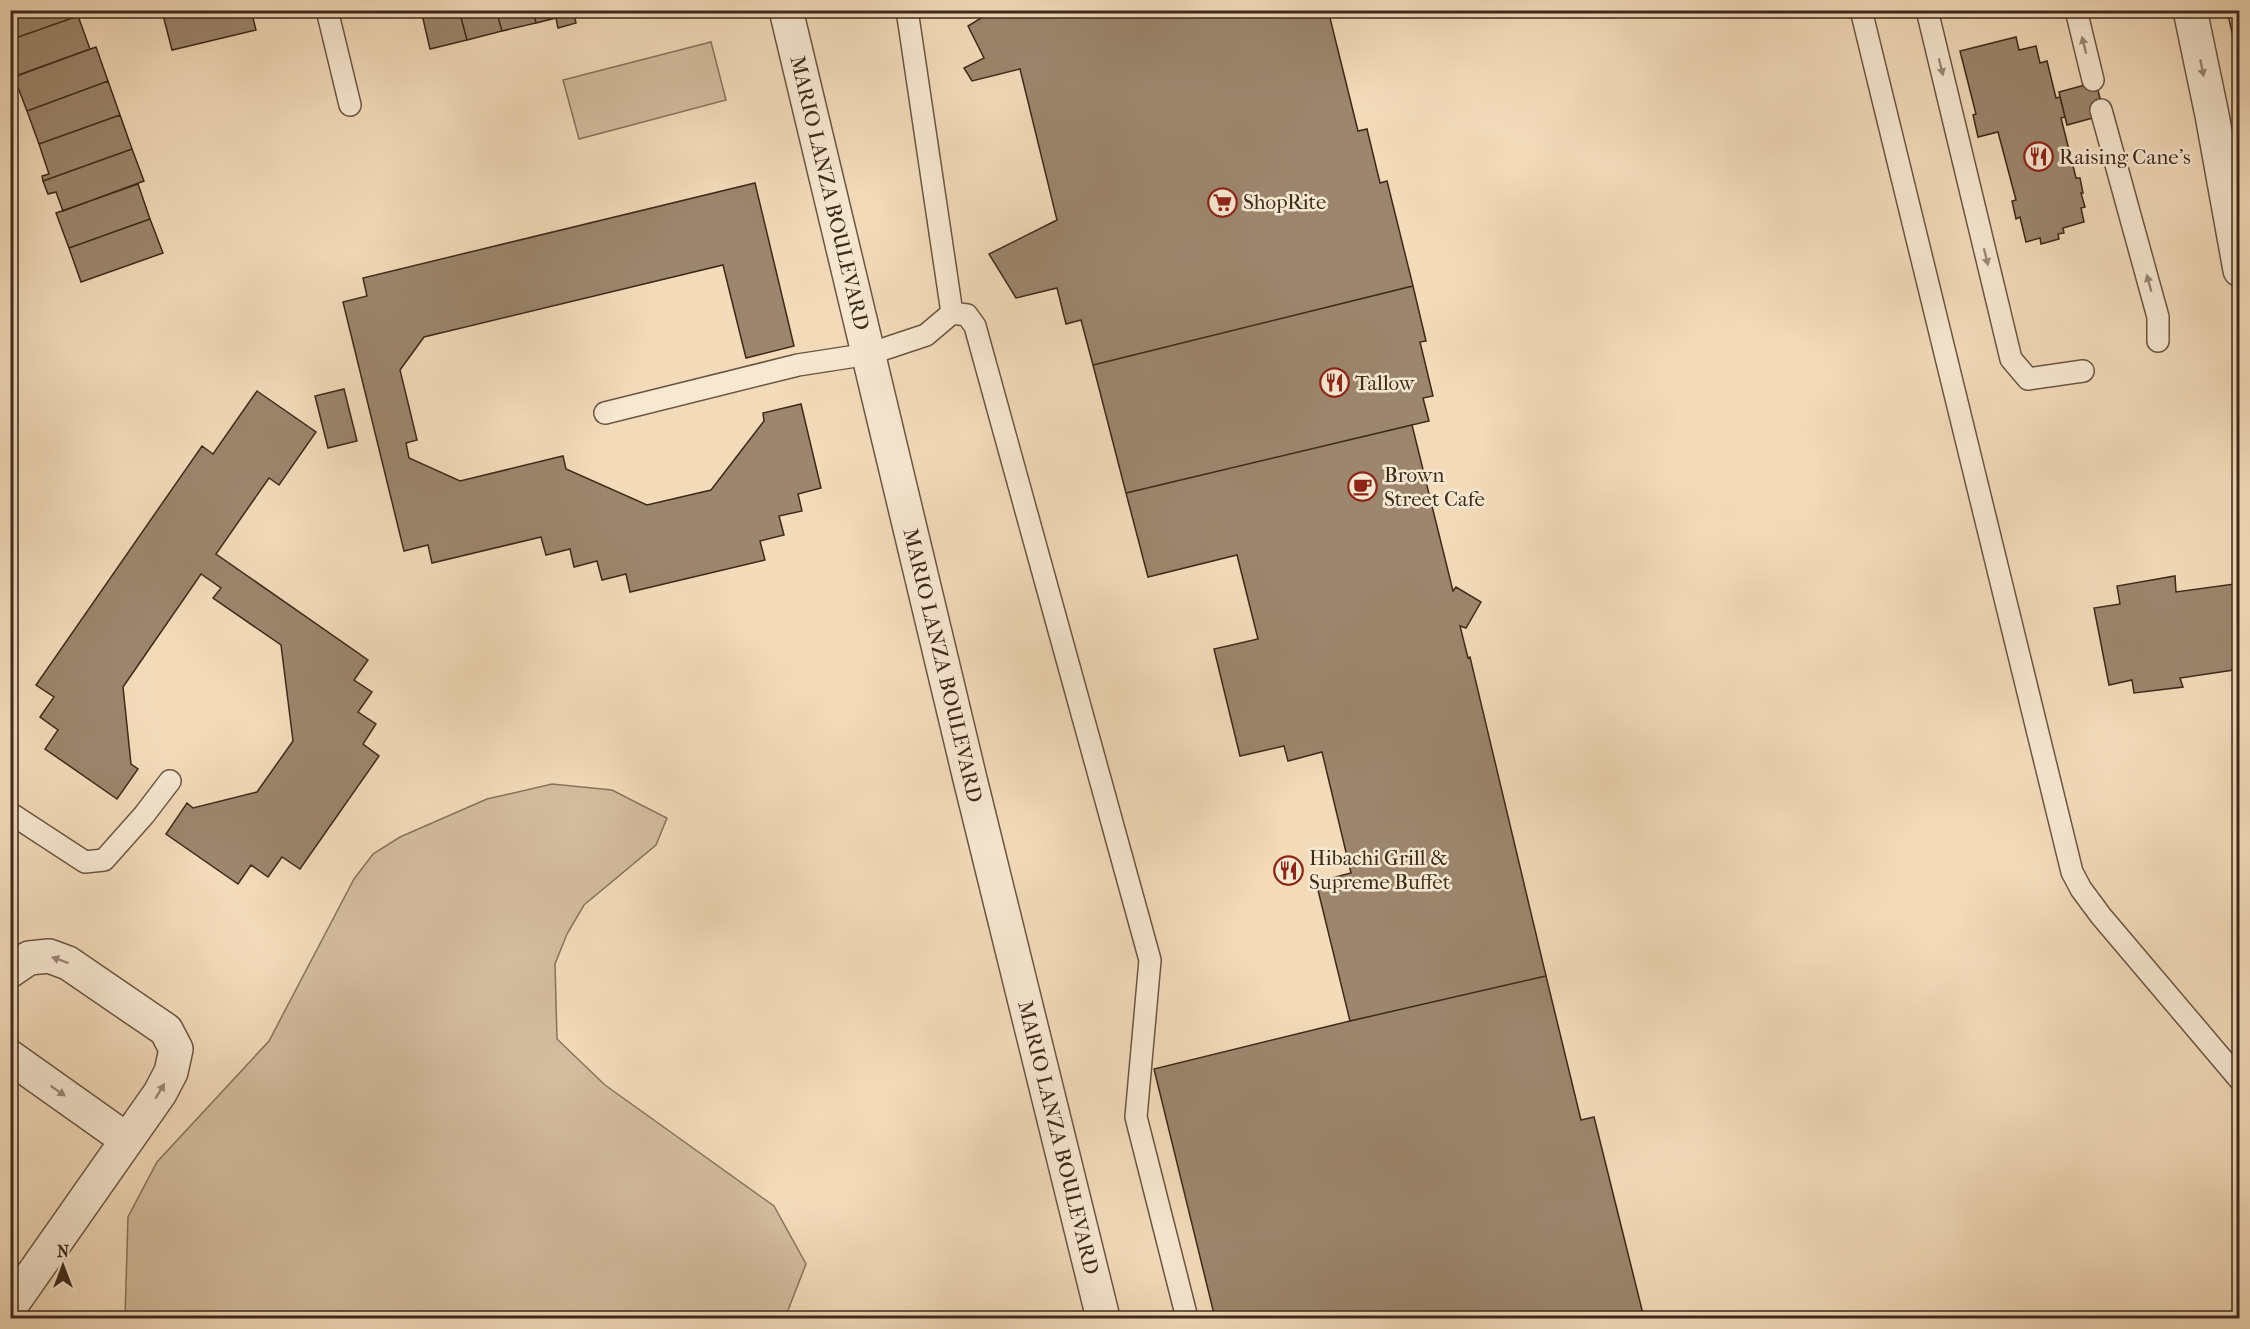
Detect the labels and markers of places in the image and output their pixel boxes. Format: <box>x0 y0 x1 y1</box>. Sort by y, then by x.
restaurant icon: Raising Cane's <box>2022 141 2054 173</box>
place label: Raising Cane's <box>2059 145 2191 169</box>
supermarket icon: ShopRite <box>1206 186 1238 218</box>
place label: ShopRite <box>1243 190 1326 214</box>
restaurant icon: Tallow <box>1318 367 1350 399</box>
place label: Tallow <box>1355 371 1416 395</box>
place label: Brown Street Cafe <box>1384 463 1485 511</box>
cafe icon: Brown Street Cafe <box>1347 471 1379 503</box>
place label: Hibachi Grill & Supreme Buffet <box>1309 846 1451 894</box>
restaurant icon: Hibachi Grill & Supreme Buffet <box>1272 854 1304 886</box>

